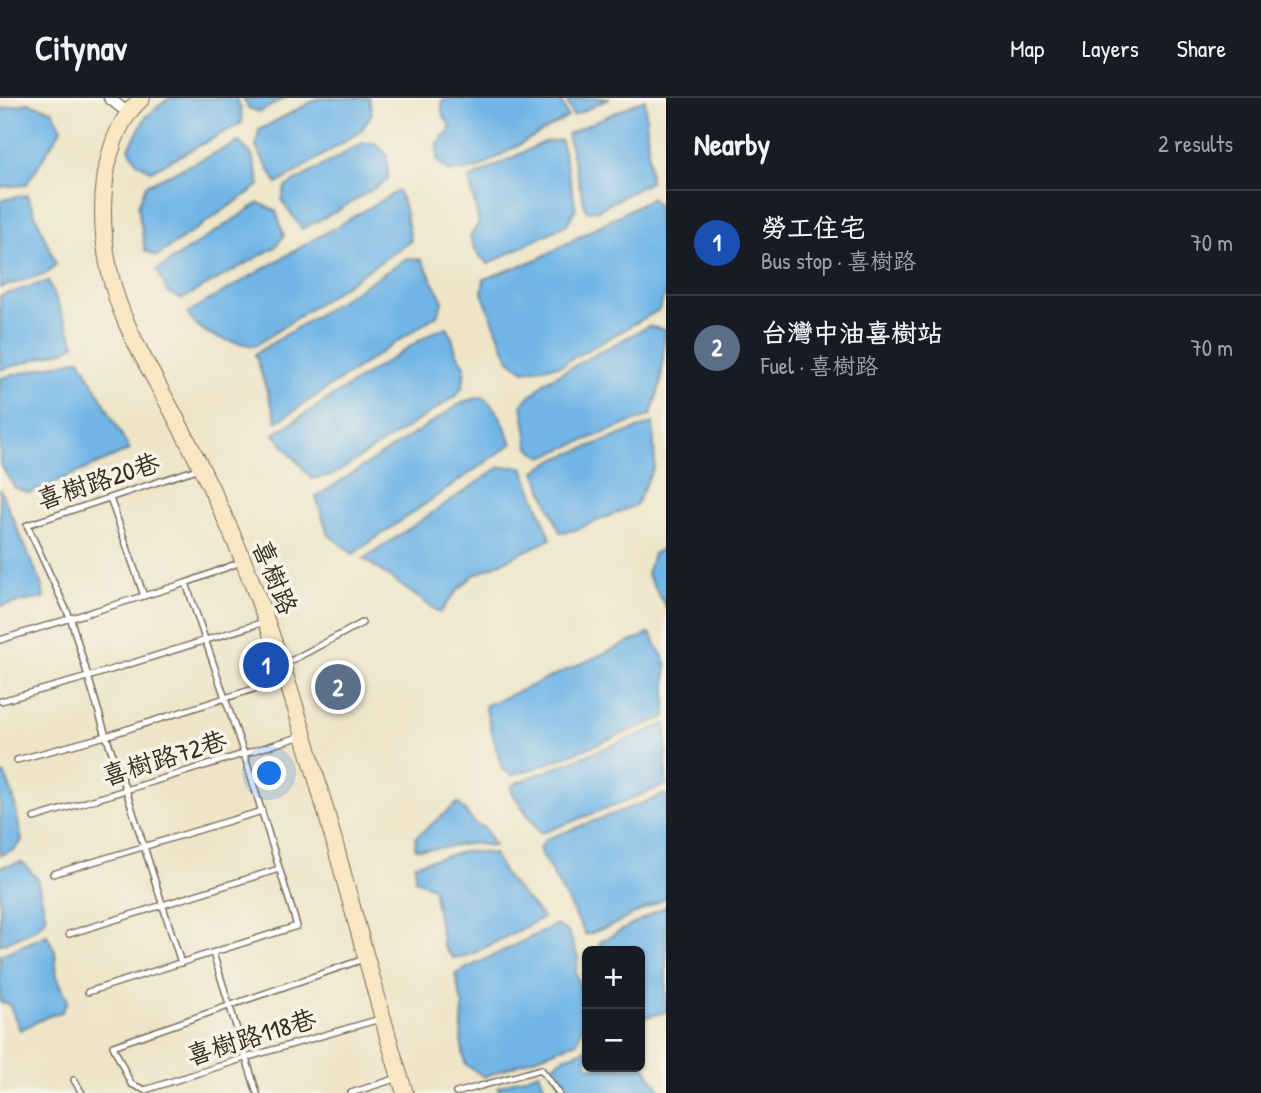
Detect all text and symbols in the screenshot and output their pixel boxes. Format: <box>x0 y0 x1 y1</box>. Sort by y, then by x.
text: Citynav <box>35 26 127 70</box>
text: Map <box>1010 32 1044 64</box>
text: Layers <box>1082 32 1139 64</box>
text: Share <box>1177 32 1226 64</box>
text: Nearby <box>694 124 770 164</box>
text: 2 results <box>1158 128 1233 159</box>
text: 勞工住宅 <box>761 210 865 245</box>
text: 1 <box>713 227 721 258</box>
text: 70 m <box>1190 227 1233 258</box>
text: Bus stop · 喜樹路 <box>761 245 916 276</box>
text: 台灣中油喜樹站 <box>761 315 943 350</box>
text: 2 <box>712 332 722 363</box>
text: 70 m <box>1190 332 1233 363</box>
text: Fuel · 喜樹路 <box>761 350 878 381</box>
street label: 喜樹路20巷 <box>32 444 164 517</box>
street label: 喜樹路 <box>245 534 306 620</box>
pin: 1 <box>243 639 289 691</box>
pin: 2 <box>315 661 361 713</box>
street label: 喜樹路72巷 <box>97 722 231 793</box>
your location <box>252 756 286 790</box>
map controls <box>582 946 645 1072</box>
button: + <box>582 946 645 1009</box>
street label: 喜樹路118巷 <box>182 1000 320 1073</box>
button: − <box>582 1009 645 1072</box>

